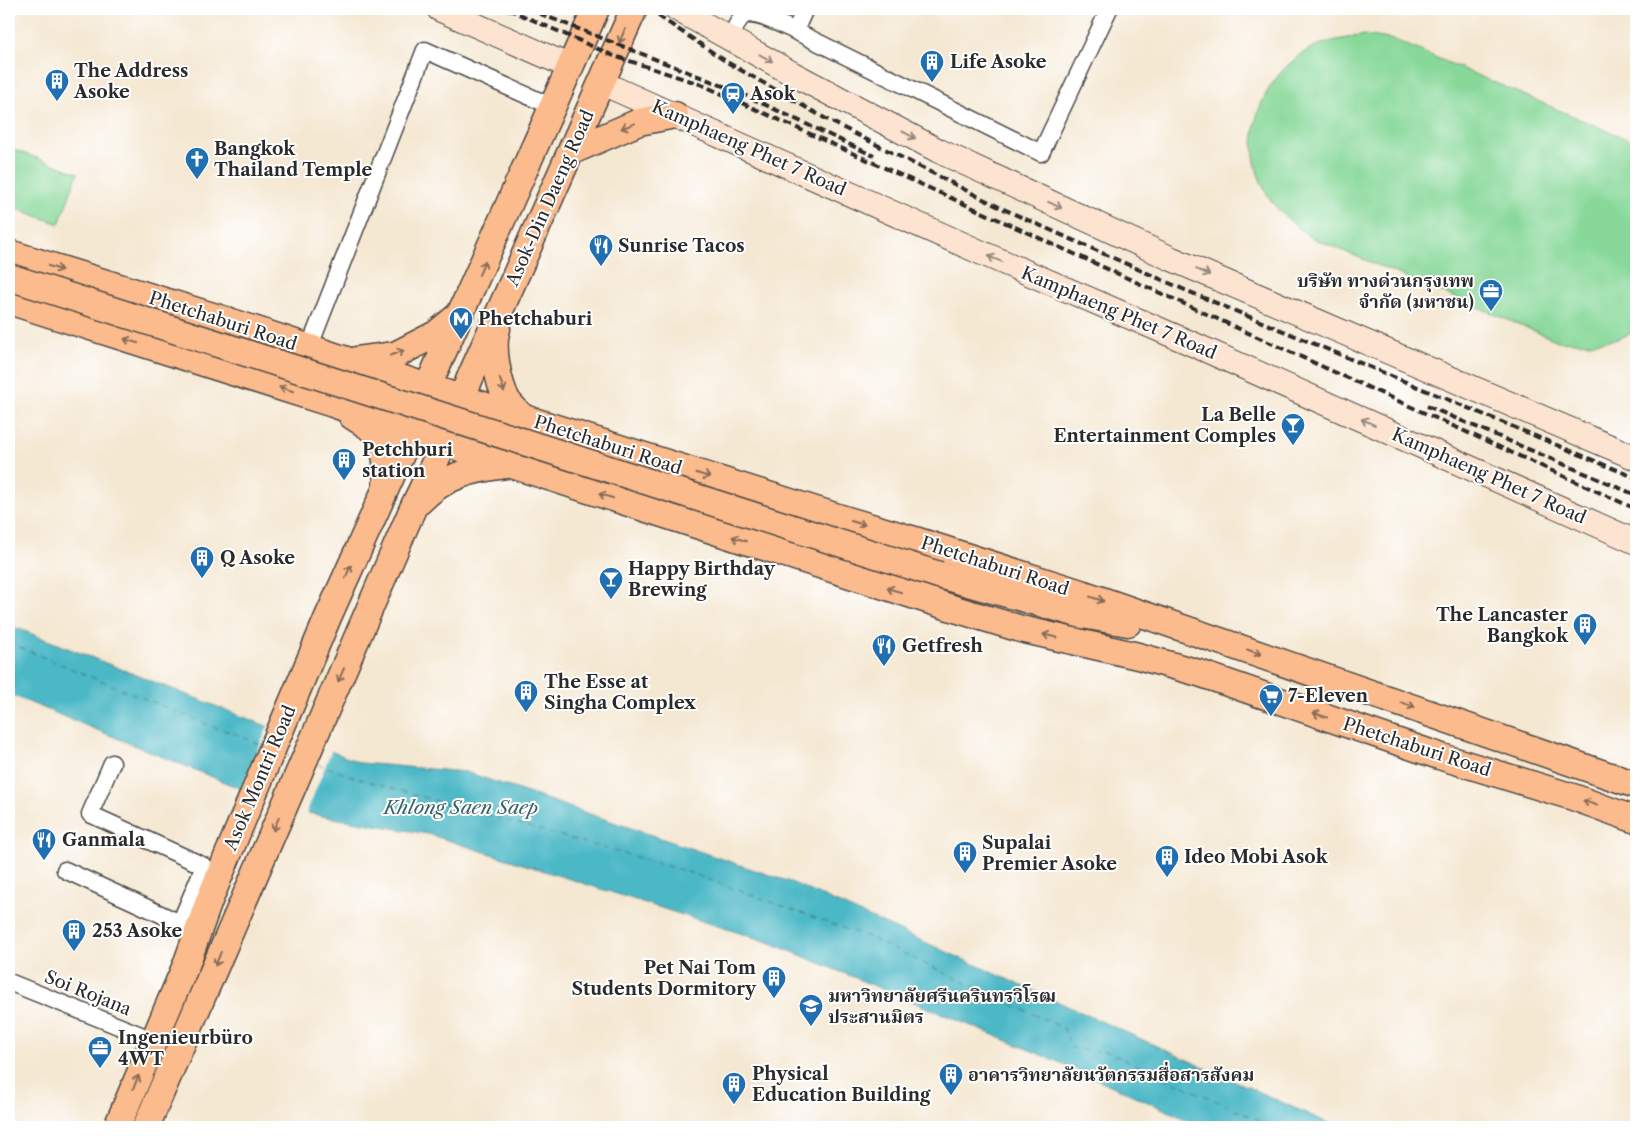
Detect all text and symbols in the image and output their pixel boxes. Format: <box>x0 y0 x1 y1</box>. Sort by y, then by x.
one-way arrow <box>617 28 627 43</box>
building icon: Life Asoke <box>919 49 945 83</box>
place label: Life Asoke <box>950 51 1047 73</box>
one-way arrow <box>758 54 772 64</box>
place label: The Address Asoke <box>73 60 188 103</box>
building icon: The Address Asoke <box>44 68 70 102</box>
station icon: Asok <box>720 81 746 115</box>
place label: Asok <box>749 83 797 105</box>
street label: Kamphaeng Phet 7 Road <box>648 95 850 201</box>
street label: Asok-Din Daeng Road <box>501 107 599 290</box>
one-way arrow <box>621 122 636 131</box>
one-way arrow <box>901 130 916 140</box>
place label: Bangkok Thailand Temple <box>214 138 373 181</box>
church icon: Bangkok Thailand Temple <box>184 146 210 180</box>
one-way arrow <box>1047 201 1062 210</box>
restaurant icon: Sunrise Tacos <box>588 233 614 267</box>
place label: Sunrise Tacos <box>618 235 745 257</box>
one-way arrow <box>988 253 1003 263</box>
one-way arrow <box>477 261 487 276</box>
street label: Kamphaeng Phet 7 Road <box>1018 262 1220 364</box>
one-way arrow <box>47 264 62 273</box>
one-way arrow <box>1195 268 1210 278</box>
place label: บริษัท ทางด่วนกรุงเทพ จำกัด (มหาชน) <box>1297 270 1474 313</box>
office icon: บริษัท ทางด่วนกรุงเทพ จำกัด (มหาชน) <box>1478 278 1504 312</box>
street label: Phetchaburi Road <box>146 287 300 355</box>
metro station icon: Phetchaburi <box>448 306 474 340</box>
place label: Phetchaburi <box>478 308 593 330</box>
one-way arrow <box>123 335 139 345</box>
one-way arrow <box>389 348 404 357</box>
one-way arrow <box>498 377 507 392</box>
one-way arrow <box>278 384 294 394</box>
place label: La Belle Entertainment Comples <box>1053 404 1276 447</box>
street label: Phetchaburi Road <box>531 411 685 479</box>
bar icon: La Belle Entertainment Comples <box>1280 412 1306 446</box>
one-way arrow <box>1361 417 1376 427</box>
street label: Kamphaeng Phet 7 Road <box>1388 423 1590 529</box>
place label: Petchburi station <box>362 439 454 482</box>
building icon: Petchburi station <box>331 447 357 481</box>
one-way arrow <box>695 470 711 480</box>
one-way arrow <box>598 490 614 500</box>
one-way arrow <box>850 519 866 529</box>
street label: Phetchaburi Road <box>918 532 1072 600</box>
one-way arrow <box>732 534 748 544</box>
building icon: Q Asoke <box>189 545 215 579</box>
place label: Q Asoke <box>220 547 295 569</box>
place label: Happy Birthday Brewing <box>628 558 776 601</box>
one-way arrow <box>344 565 354 580</box>
bar icon: Happy Birthday Brewing <box>598 566 624 600</box>
one-way arrow <box>886 584 902 594</box>
one-way arrow <box>1088 595 1104 604</box>
place label: The Lancaster Bangkok <box>1436 604 1569 647</box>
building icon: The Lancaster Bangkok <box>1572 612 1598 646</box>
one-way arrow <box>1042 631 1058 640</box>
restaurant icon: Getfresh <box>871 633 897 667</box>
place label: Getfresh <box>902 635 983 657</box>
one-way arrow <box>1246 648 1262 658</box>
one-way arrow <box>336 667 346 682</box>
place label: The Esse at Singha Complex <box>544 671 696 714</box>
building icon: The Esse at Singha Complex <box>513 679 539 713</box>
supermarket icon: 7-Eleven <box>1258 683 1284 717</box>
place label: 7-Eleven <box>1288 685 1369 707</box>
one-way arrow <box>1400 701 1415 710</box>
street label: Asok Montri Road <box>219 702 301 855</box>
one-way arrow <box>1312 710 1328 719</box>
street label: Phetchaburi Road <box>1340 713 1494 781</box>
water label: Khlong Saen Saep <box>382 796 538 819</box>
one-way arrow <box>1583 798 1599 807</box>
one-way arrow <box>271 816 281 831</box>
restaurant icon: Ganmala <box>31 827 57 861</box>
place label: Ganmala <box>62 829 146 851</box>
place label: Supalai Premier Asoke <box>982 832 1117 875</box>
building icon: Supalai Premier Asoke <box>952 840 978 874</box>
building icon: Ideo Mobi Asok <box>1154 844 1180 878</box>
place label: Ideo Mobi Asok <box>1184 846 1329 868</box>
building icon: 253 Asoke <box>61 918 87 952</box>
place label: 253 Asoke <box>92 920 183 942</box>
one-way arrow <box>213 951 223 966</box>
place label: Pet Nai Tom Students Dormitory <box>571 957 757 1000</box>
building icon: Pet Nai Tom Students Dormitory <box>761 965 787 999</box>
street label: Soi Rojana <box>41 966 135 1021</box>
place label: มหาวิทยาลัยศรีนครินทรวิโรฒ ประสานมิตร <box>828 984 1056 1028</box>
school or university icon: มหาวิทยาลัยศรีนครินทรวิโรฒ ประสานมิตร <box>798 993 824 1027</box>
place label: Ingenieurbüro 4WT <box>118 1027 253 1070</box>
office icon: Ingenieurbüro 4WT <box>87 1035 113 1069</box>
place label: อาคารวิทยาลัยนวัตกรรมสื่อสารสังคม <box>968 1061 1254 1086</box>
building icon: อาคารวิทยาลัยนวัตกรรมสื่อสารสังคม <box>938 1062 964 1096</box>
place label: Physical Education Building <box>752 1063 931 1106</box>
building icon: Physical Education Building <box>721 1071 747 1105</box>
one-way arrow <box>132 1075 141 1090</box>

